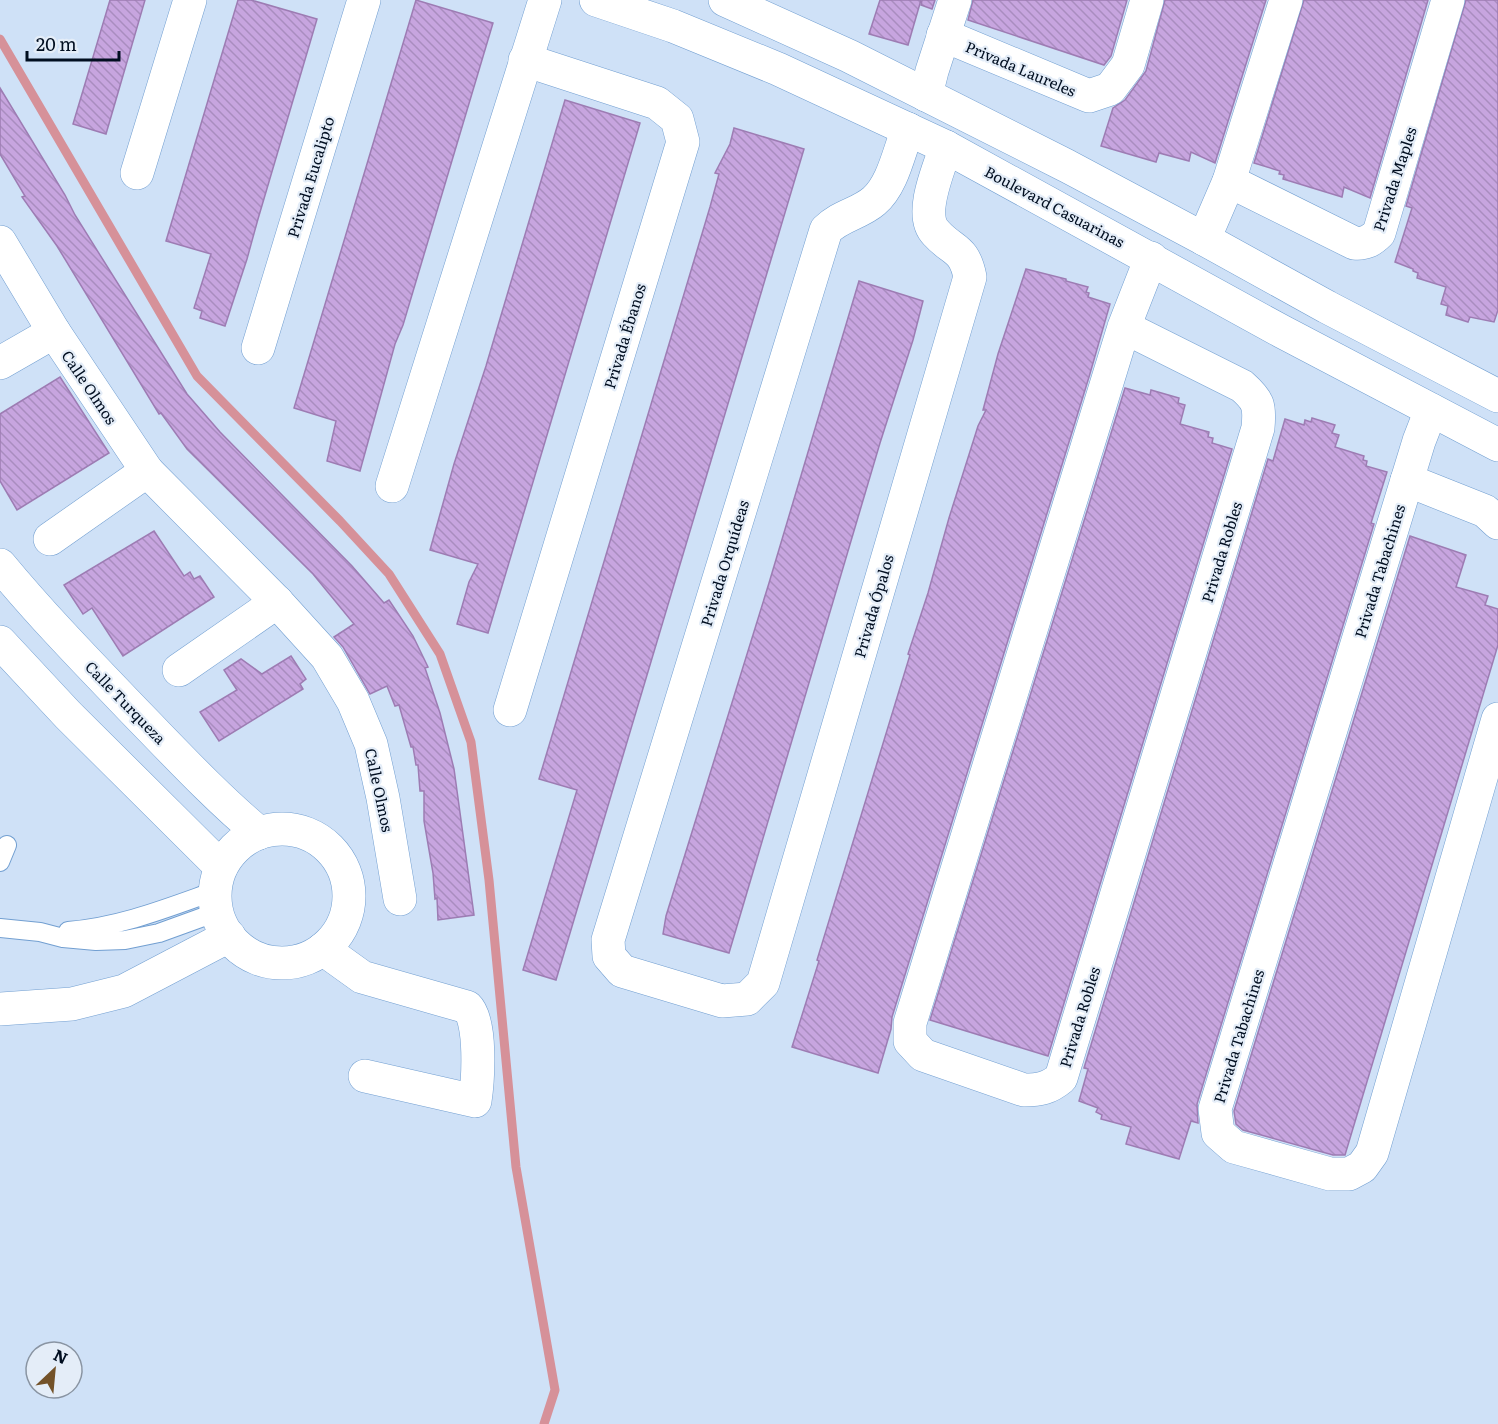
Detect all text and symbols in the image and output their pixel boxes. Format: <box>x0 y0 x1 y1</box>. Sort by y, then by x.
scale bar <box>27 24 118 62</box>
text: 20 m <box>36 30 77 57</box>
street label: Privada Laureles <box>962 34 1080 102</box>
street label: Privada Eucalipto <box>281 113 339 241</box>
street label: Privada Maples <box>1366 124 1422 234</box>
street label: Boulevard Casuarinas <box>981 159 1129 253</box>
street label: Privada Ébanos <box>597 280 651 392</box>
street label: Calle Olmos <box>57 345 123 429</box>
street label: Privada Orquídeas <box>694 497 754 629</box>
street label: Privada Robles <box>1195 498 1247 605</box>
street label: Privada Tabachines <box>1348 501 1410 641</box>
street label: Privada Ópalos <box>847 551 899 660</box>
street label: Calle Turqueza <box>80 655 172 749</box>
street label: Calle Olmos <box>360 746 400 834</box>
street label: Privada Robles <box>1053 963 1105 1070</box>
street label: Privada Tabachines <box>1207 966 1269 1106</box>
north arrow <box>24 1340 84 1400</box>
text: N <box>50 1342 72 1369</box>

